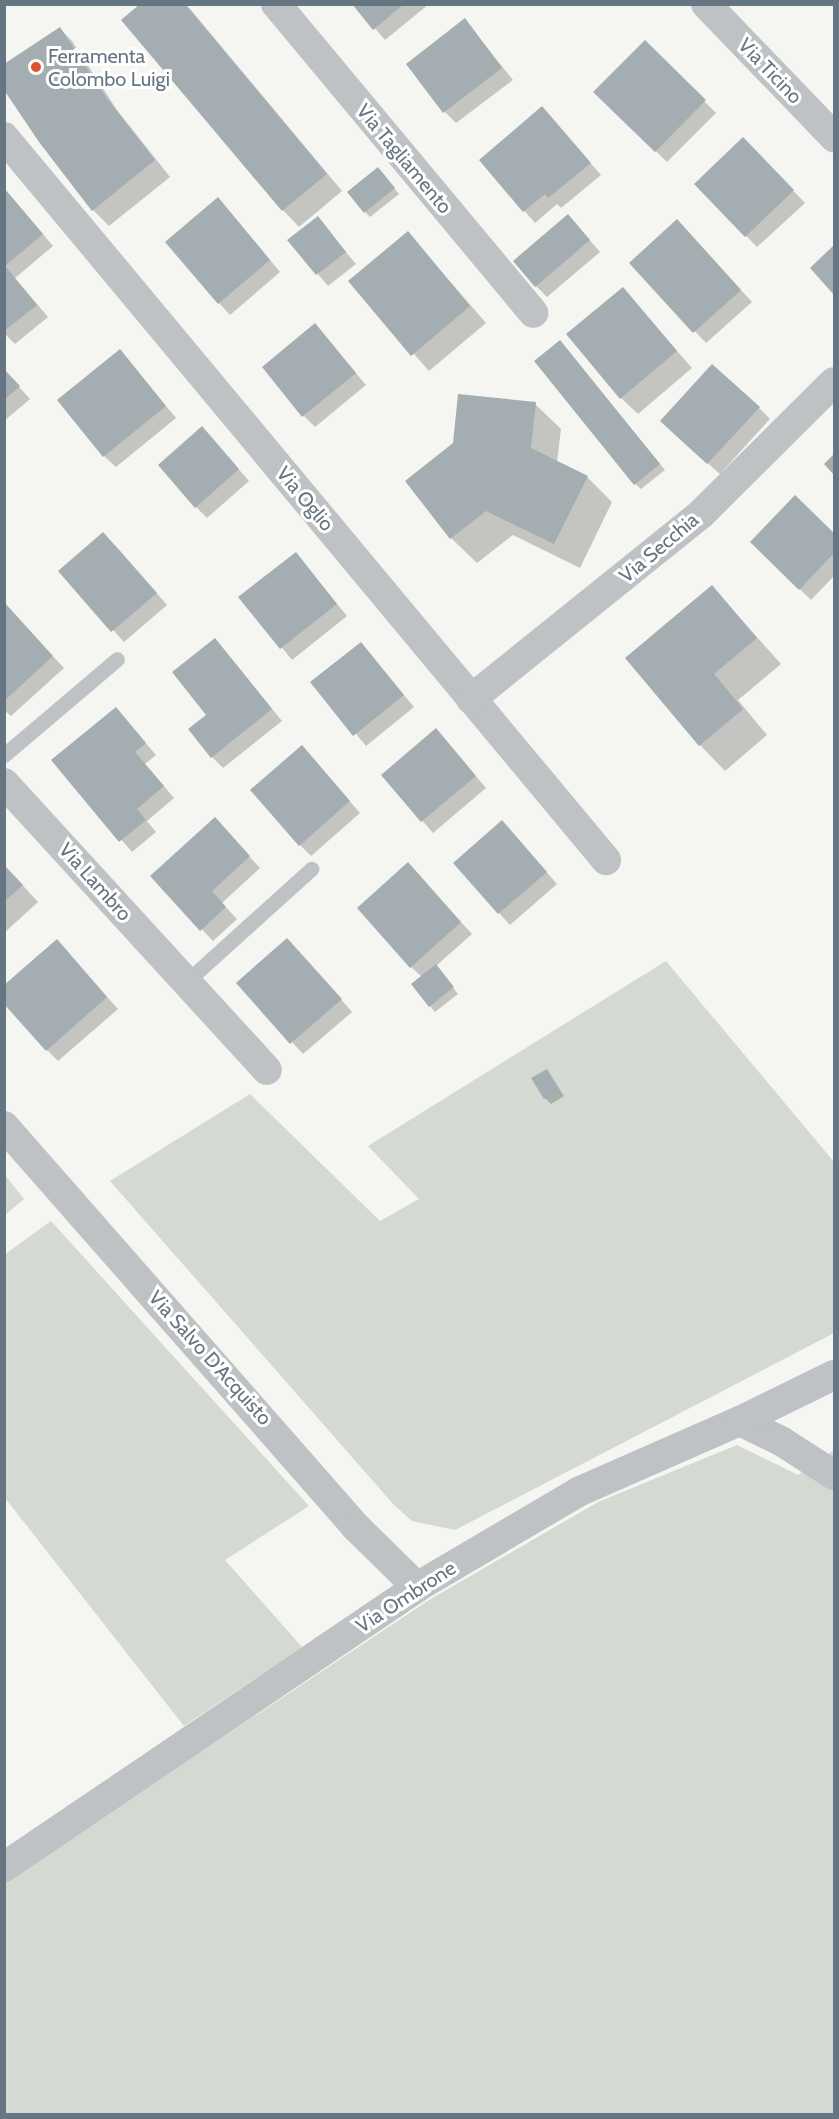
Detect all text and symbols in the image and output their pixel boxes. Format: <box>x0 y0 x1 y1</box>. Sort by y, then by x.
street label: Via Ticino <box>733 33 807 109</box>
place label: Ferramenta Colombo Luigi <box>48 44 170 91</box>
marker: Ferramenta Colombo Luigi <box>29 60 43 74</box>
street label: Via Tagliamento <box>351 99 457 219</box>
street label: Via Oglio <box>271 462 339 536</box>
street label: Via Secchia <box>615 508 703 588</box>
street label: Via Lambro <box>54 838 136 926</box>
street label: Via Salvo D'Acquisto <box>143 1286 277 1430</box>
street label: Via Ombrone <box>352 1556 460 1638</box>

